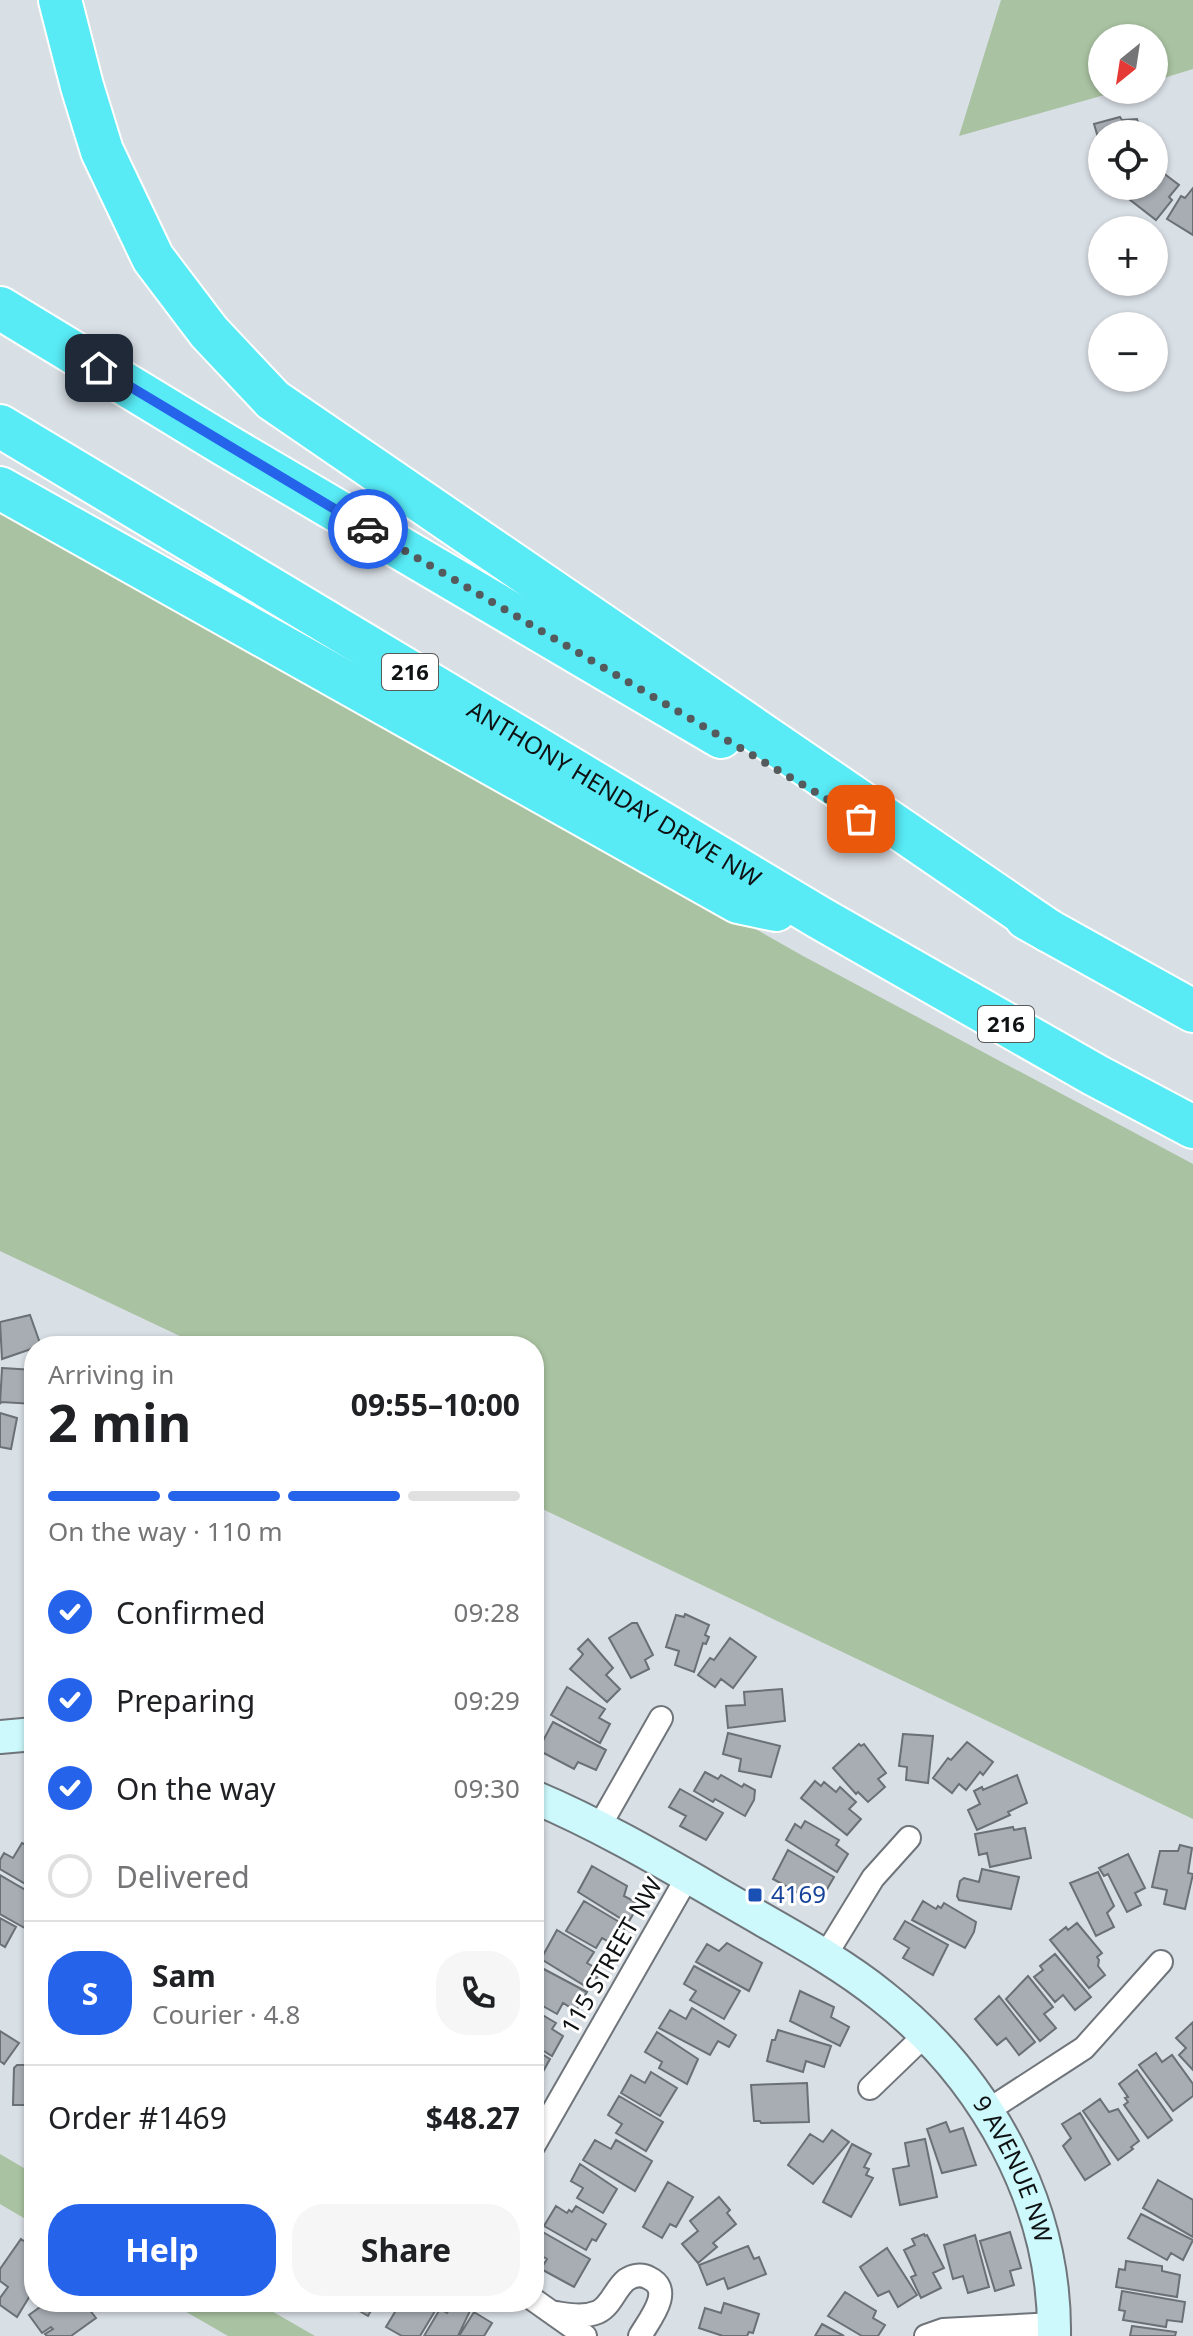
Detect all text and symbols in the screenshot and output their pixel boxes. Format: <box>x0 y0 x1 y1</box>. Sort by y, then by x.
north arrow <box>1088 24 1168 104</box>
map controls <box>1088 24 1168 392</box>
button: locate <box>1088 120 1168 200</box>
button: + <box>1088 216 1168 296</box>
button: − <box>1088 312 1168 392</box>
pin <box>65 334 133 402</box>
icon: home <box>77 346 121 390</box>
courier <box>328 489 408 569</box>
icon: car <box>346 507 390 551</box>
road number: 216 <box>382 654 438 690</box>
street label: ANTHONY HENDAY DRIVE NW <box>462 692 768 894</box>
pin <box>827 785 895 853</box>
icon: bag <box>839 797 883 841</box>
road number: 216 <box>978 1006 1034 1042</box>
text: Arriving in <box>48 1356 174 1392</box>
text: 09:55–10:00 <box>351 1384 520 1425</box>
text: 2 min <box>48 1386 191 1457</box>
text: On the way · 110 m <box>48 1513 282 1549</box>
icon: check <box>48 1590 92 1634</box>
text: Confirmed <box>116 1592 266 1633</box>
text: 09:28 <box>454 1594 520 1630</box>
icon: check <box>48 1678 92 1722</box>
text: Preparing <box>116 1680 255 1721</box>
text: 09:29 <box>454 1682 520 1718</box>
icon: check <box>48 1766 92 1810</box>
text: On the way <box>116 1768 276 1809</box>
text: 09:30 <box>454 1770 520 1806</box>
text: Delivered <box>116 1856 250 1897</box>
street label: 115 STREET NW <box>552 1870 669 2040</box>
place label: 4169 <box>771 1877 826 1910</box>
marker: 4169 <box>746 1886 764 1904</box>
button: phone <box>436 1951 520 2035</box>
text: Sam <box>152 1955 216 1996</box>
text: S <box>82 1973 98 2014</box>
text: Courier · 4.8 <box>152 1996 300 2032</box>
street label: 9 AVENUE NW <box>966 2089 1061 2246</box>
text: Order #1469 <box>48 2097 227 2138</box>
text: $48.27 <box>426 2097 520 2138</box>
button: Help <box>48 2204 276 2296</box>
button: Share <box>292 2204 520 2296</box>

